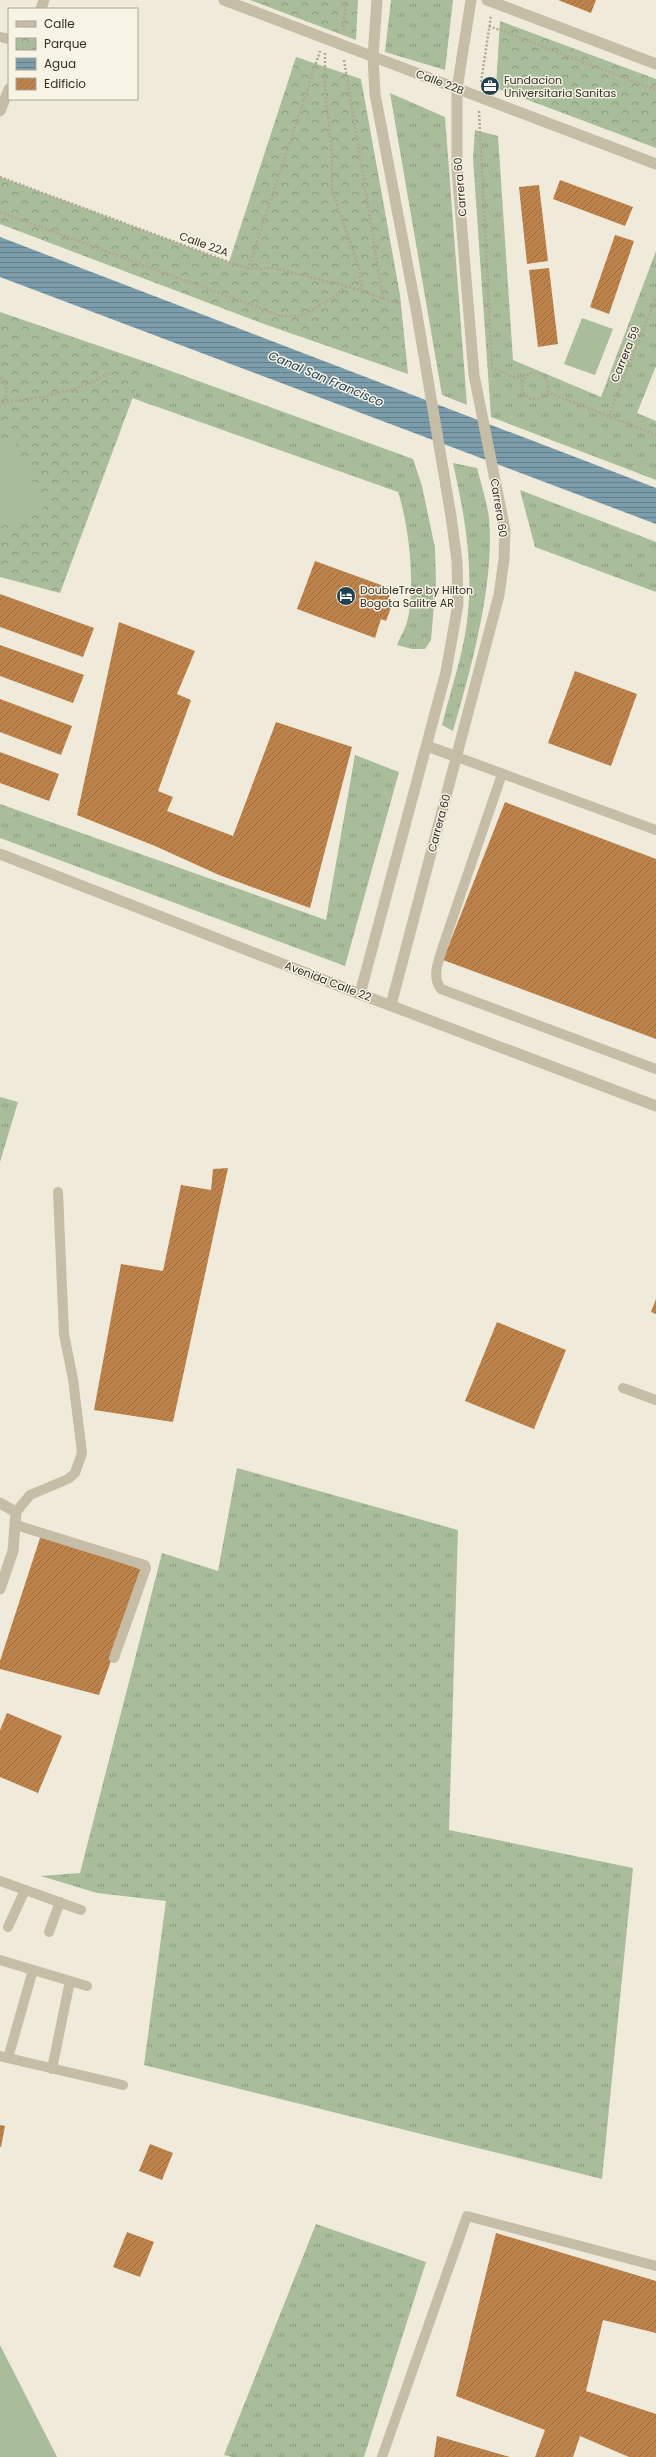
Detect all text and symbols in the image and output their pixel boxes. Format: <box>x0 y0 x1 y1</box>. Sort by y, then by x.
legend <box>8 8 138 100</box>
text: Calle <box>44 15 75 32</box>
text: Parque <box>44 35 87 52</box>
text: Agua <box>44 55 76 72</box>
street label: Calle 22B <box>414 65 467 99</box>
place label: Fundacion Universitaria Sanitas <box>504 72 616 101</box>
text: Edificio <box>44 75 86 92</box>
office icon: Fundacion Universitaria Sanitas <box>479 75 501 97</box>
street label: Carrera 60 <box>449 157 471 217</box>
street label: Calle 22A <box>177 228 231 260</box>
street label: Carrera 59 <box>606 323 644 384</box>
water label: Canal San Francisco <box>266 347 387 411</box>
street label: Carrera 60 <box>486 477 512 539</box>
place label: DoubleTree by Hilton Bogota Salitre AR <box>360 582 473 611</box>
hotel icon: DoubleTree by Hilton Bogota Salitre AR <box>335 585 357 607</box>
street label: Carrera 60 <box>424 792 454 854</box>
street label: Avenida Calle 22 <box>282 957 374 1005</box>

